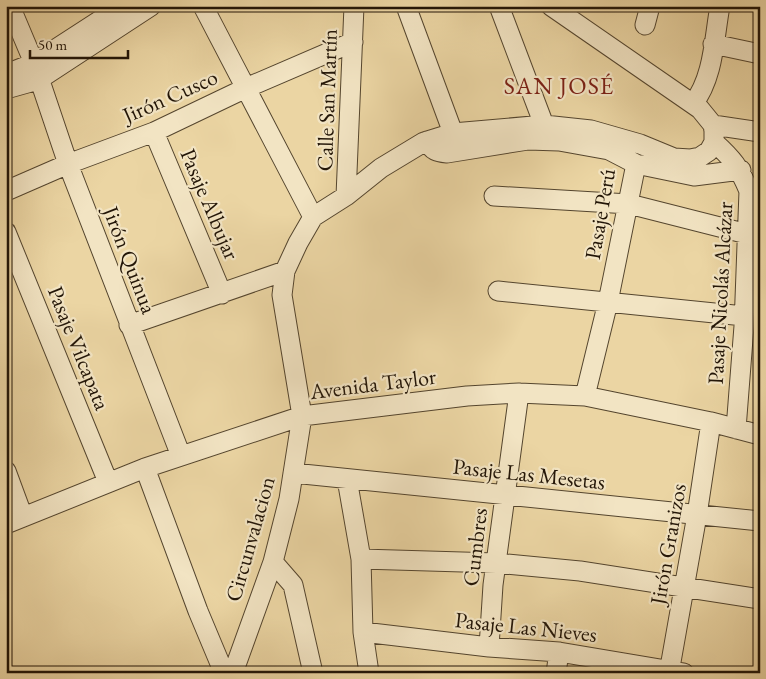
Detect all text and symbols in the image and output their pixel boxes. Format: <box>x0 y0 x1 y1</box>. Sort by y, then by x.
scale bar <box>30 28 128 60</box>
street label: Calle San Martín <box>310 28 344 172</box>
text: 50 m <box>38 35 67 54</box>
street label: Jirón Cusco <box>116 62 222 131</box>
district label: SAN JOSÉ <box>504 70 614 101</box>
street label: Pasaje Albujar <box>174 144 247 265</box>
street label: Pasaje Perú <box>578 166 622 262</box>
street label: Jirón Quinua <box>96 200 164 318</box>
street label: Pasaje Nicolás Alcázar <box>701 200 739 385</box>
street label: Pasaje Vilcapata <box>41 282 117 415</box>
street label: Avenida Taylor <box>307 362 438 406</box>
street label: Pasaje Las Mesetas <box>451 452 607 496</box>
street label: Circunvalacion <box>218 473 282 605</box>
street label: Jirón Granizos <box>643 481 693 609</box>
street label: Cumbres <box>456 506 494 588</box>
street label: Pasaje Las Nieves <box>454 605 598 649</box>

